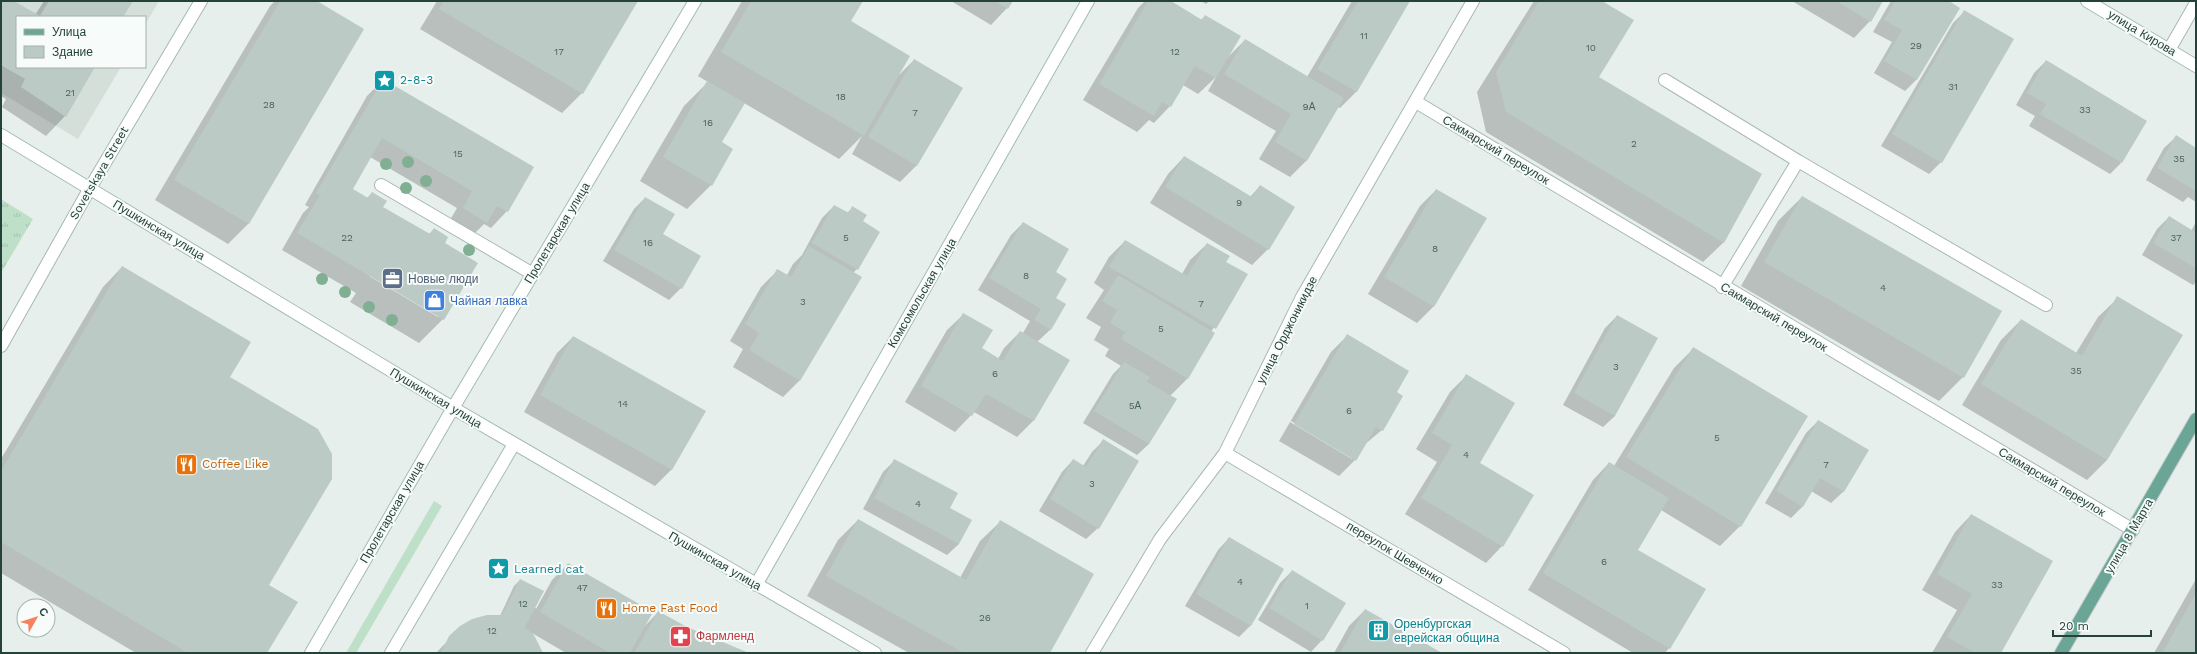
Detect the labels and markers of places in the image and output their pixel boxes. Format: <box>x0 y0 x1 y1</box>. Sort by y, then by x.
place icon: 2-8-3 <box>372 67 398 93</box>
place label: 2-8-3 <box>400 73 433 87</box>
office icon: Новые люди <box>380 266 406 292</box>
place label: Новые люди <box>408 272 479 286</box>
shop icon: Чайная лавка <box>421 288 447 314</box>
place label: Чайная лавка <box>450 294 528 308</box>
restaurant icon: Coffee Like <box>173 451 199 477</box>
place label: Coffee Like <box>202 457 268 471</box>
place icon: Learned cat <box>485 556 511 582</box>
place label: Learned cat <box>514 562 584 576</box>
restaurant icon: Home Fast Food <box>594 595 620 621</box>
place label: Home Fast Food <box>622 601 718 615</box>
place label: Оренбургская еврейская община <box>1394 617 1500 645</box>
building icon: Оренбургская еврейская община <box>1365 618 1391 644</box>
pharmacy icon: Фармленд <box>668 623 694 649</box>
place label: Фармленд <box>696 629 754 643</box>

